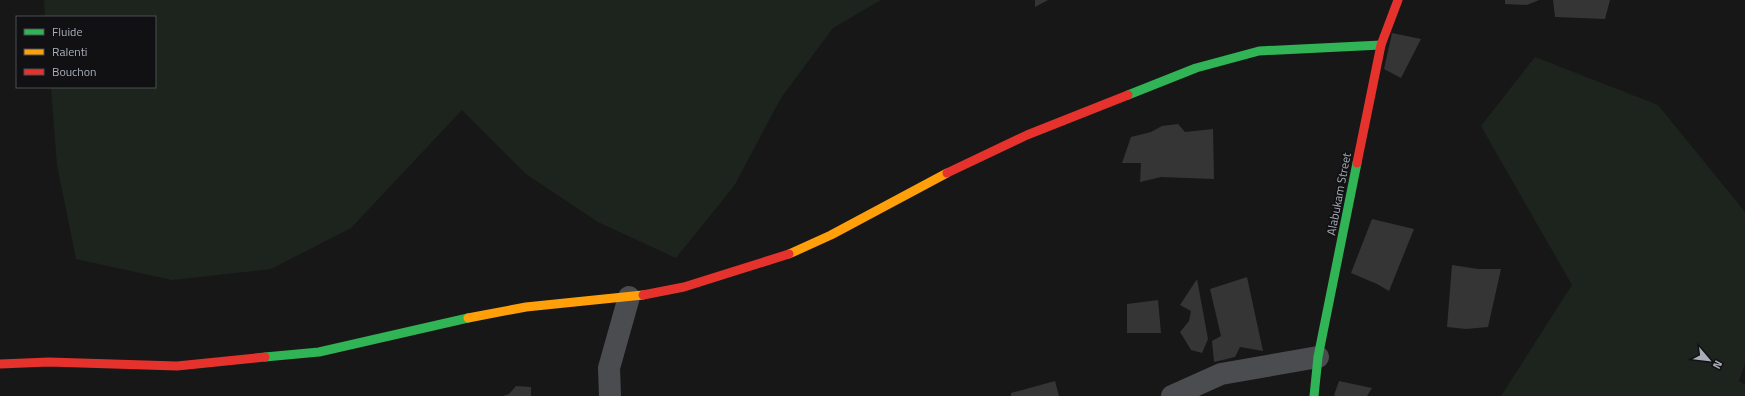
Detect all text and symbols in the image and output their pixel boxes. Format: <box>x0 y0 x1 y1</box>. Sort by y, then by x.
legend <box>16 16 156 88</box>
text: Fluide <box>52 22 83 41</box>
text: Ralenti <box>52 42 87 61</box>
text: Bouchon <box>52 62 97 81</box>
street label: Alabukam Street <box>1321 150 1356 237</box>
north arrow <box>1689 340 1729 380</box>
text: N <box>1709 358 1727 372</box>

